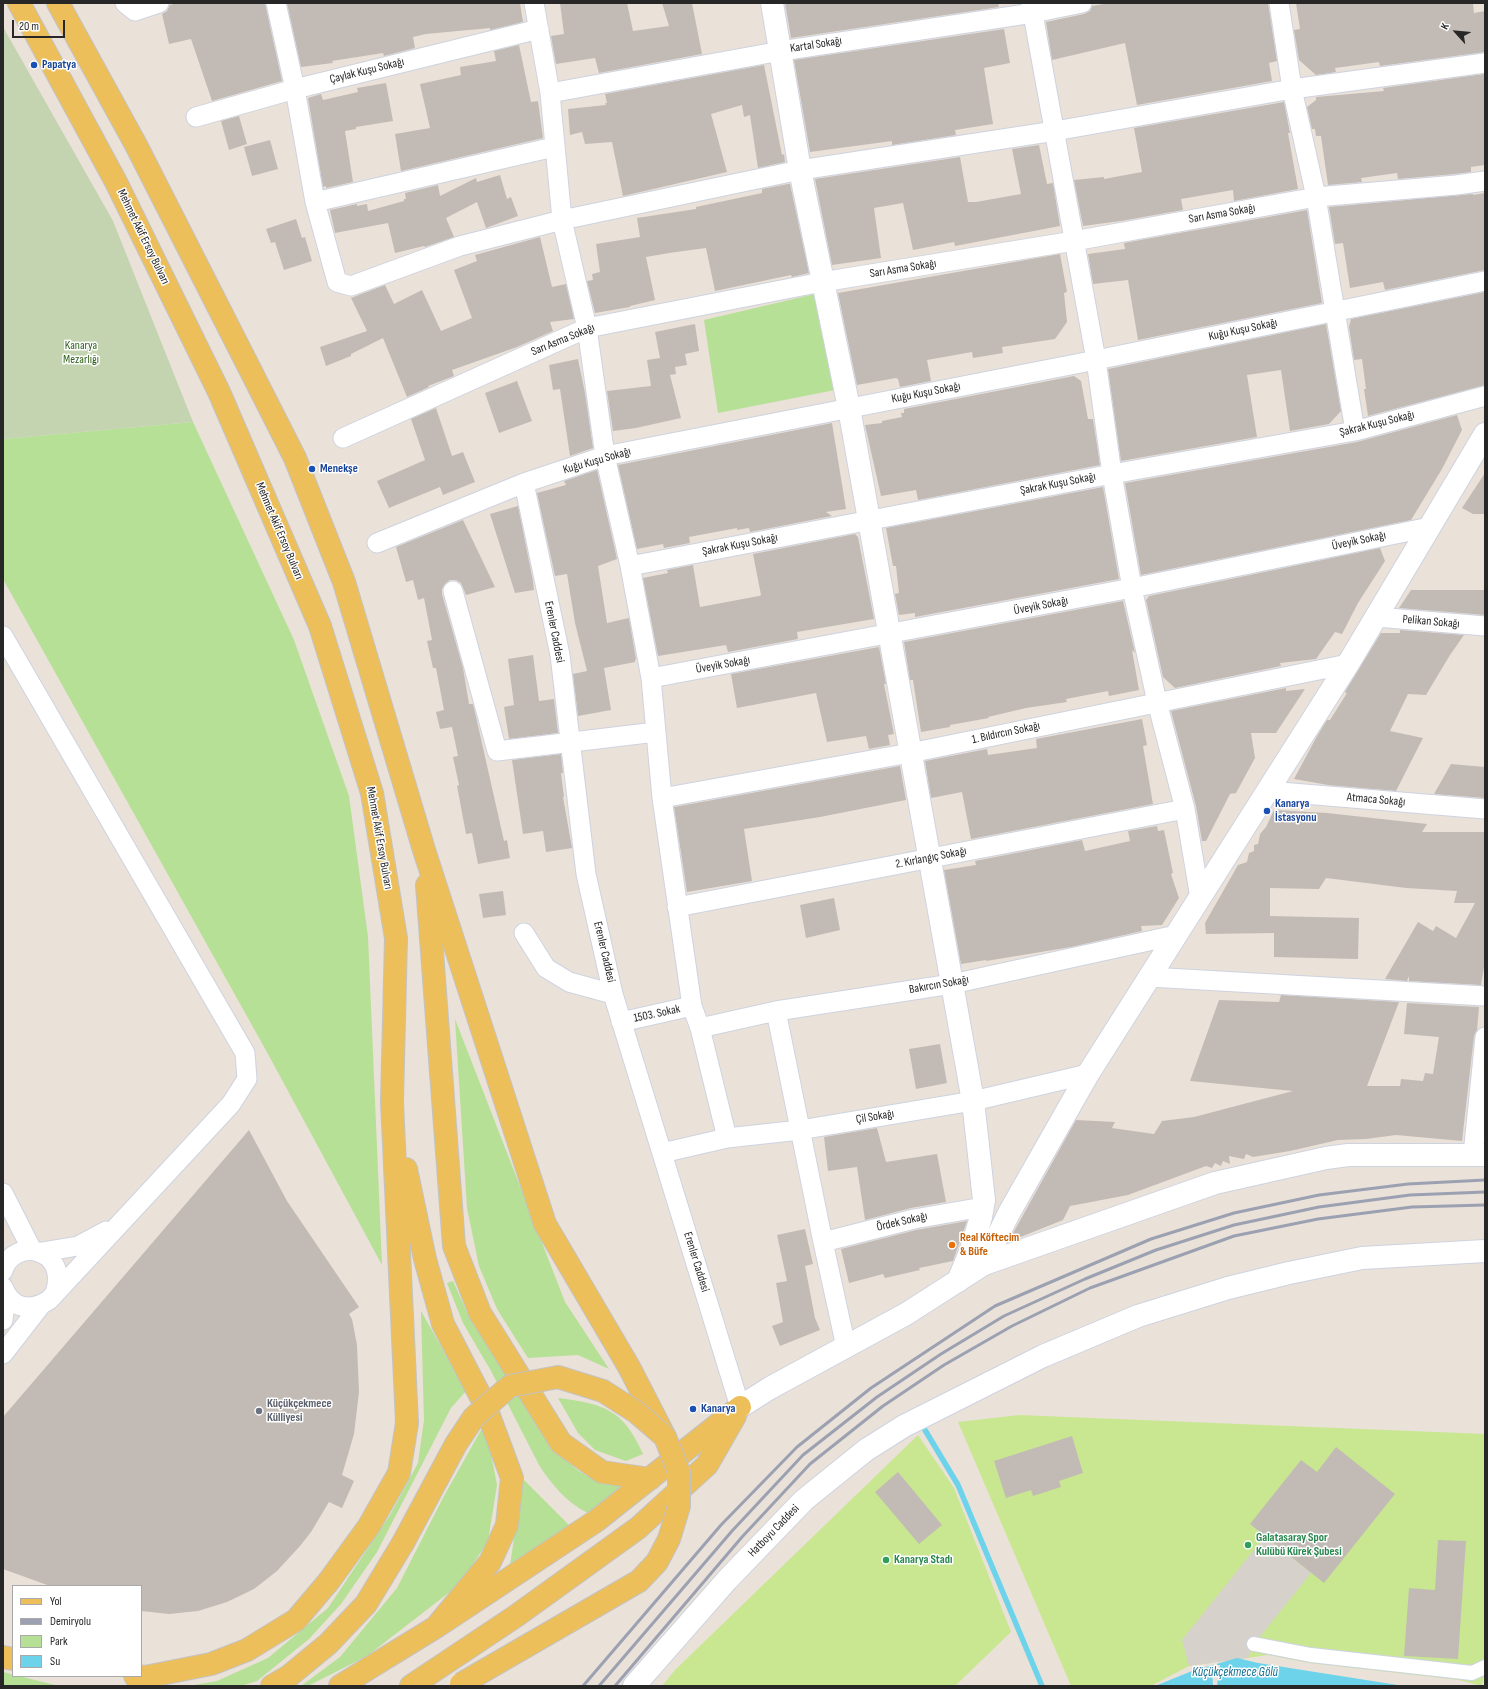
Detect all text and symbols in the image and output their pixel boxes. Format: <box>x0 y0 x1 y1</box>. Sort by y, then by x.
scale bar <box>14 12 67 38</box>
north arrow <box>1436 12 1476 52</box>
text: 20 m <box>19 19 39 34</box>
text: K <box>1438 21 1452 32</box>
street label: Kartal Sokağı <box>789 34 843 56</box>
street label: Çaylak Kuşu Sokağı <box>328 55 406 87</box>
place label: Papatya <box>42 58 76 72</box>
marker: Papatya <box>29 60 39 70</box>
street label: Mehmet Akif Ersoy Bulvarı <box>114 187 172 287</box>
street label: Sarı Asma Sokağı <box>1188 201 1256 227</box>
street label: Sarı Asma Sokağı <box>869 257 937 281</box>
street label: Kuğu Kuşu Sokağı <box>1207 316 1279 344</box>
street label: Sarı Asma Sokağı <box>529 321 597 359</box>
park label: Kanarya Mezarlığı <box>63 339 99 367</box>
street label: Kuğu Kuşu Sokağı <box>890 379 962 407</box>
street label: Şakrak Kuşu Sokağı <box>1338 408 1416 440</box>
street label: Kuğu Kuşu Sokağı <box>561 444 633 478</box>
place label: Menekşe <box>320 462 358 476</box>
marker: Menekşe <box>307 464 317 474</box>
street label: Şakrak Kuşu Sokağı <box>1019 470 1097 498</box>
street label: Mehmet Akif Ersoy Bulvarı <box>252 480 306 582</box>
street label: Üveyik Sokağı <box>1331 528 1387 554</box>
street label: Şakrak Kuşu Sokağı <box>701 531 779 559</box>
street label: Üveyik Sokağı <box>1013 594 1069 618</box>
street label: Erenler Caddesi <box>541 600 567 664</box>
street label: Pelikan Sokağı <box>1402 612 1460 632</box>
street label: Üveyik Sokağı <box>695 653 751 677</box>
street label: 1. Bıldırcın Sokağı <box>971 719 1041 747</box>
street label: Mehmet Akif Ersoy Bulvarı <box>363 786 395 890</box>
street label: Atmaca Sokağı <box>1346 790 1406 810</box>
place label: Kanarya İstasyonu <box>1275 797 1316 825</box>
marker: Kanarya İstasyonu <box>1262 806 1272 816</box>
street label: 2. Kırlangıç Sokağı <box>894 844 968 872</box>
street label: Erenler Caddesi <box>590 920 618 984</box>
street label: Bakırcın Sokağı <box>908 973 970 997</box>
street label: 1503. Sokak <box>632 1002 682 1026</box>
street label: Çil Sokağı <box>855 1107 895 1127</box>
street label: Ördek Sokağı <box>875 1209 929 1235</box>
street label: Erenler Caddesi <box>680 1230 712 1294</box>
place label: Real Köftecim & Büfe <box>960 1231 1019 1259</box>
marker: Real Köftecim & Büfe <box>947 1240 957 1250</box>
place label: Küçükçekmece Külliyesi <box>267 1397 332 1425</box>
place label: Kanarya <box>701 1402 736 1416</box>
marker: Kanarya <box>688 1404 698 1414</box>
marker: Küçükçekmece Külliyesi <box>254 1406 264 1416</box>
street label: Hatboyu Caddesi <box>745 1502 803 1560</box>
place label: Galatasaray Spor Kulübü Kürek Şubesi <box>1256 1531 1342 1559</box>
marker: Galatasaray Spor Kulübü Kürek Şubesi <box>1243 1540 1253 1550</box>
place label: Kanarya Stadı <box>894 1553 952 1567</box>
marker: Kanarya Stadı <box>881 1555 891 1565</box>
legend <box>12 1585 142 1677</box>
text: Yol <box>50 1594 62 1609</box>
text: Demiryolu <box>50 1614 91 1629</box>
text: Park <box>50 1634 68 1649</box>
text: Su <box>50 1654 60 1669</box>
water label: Küçükçekmece Gölü <box>1192 1665 1278 1681</box>

